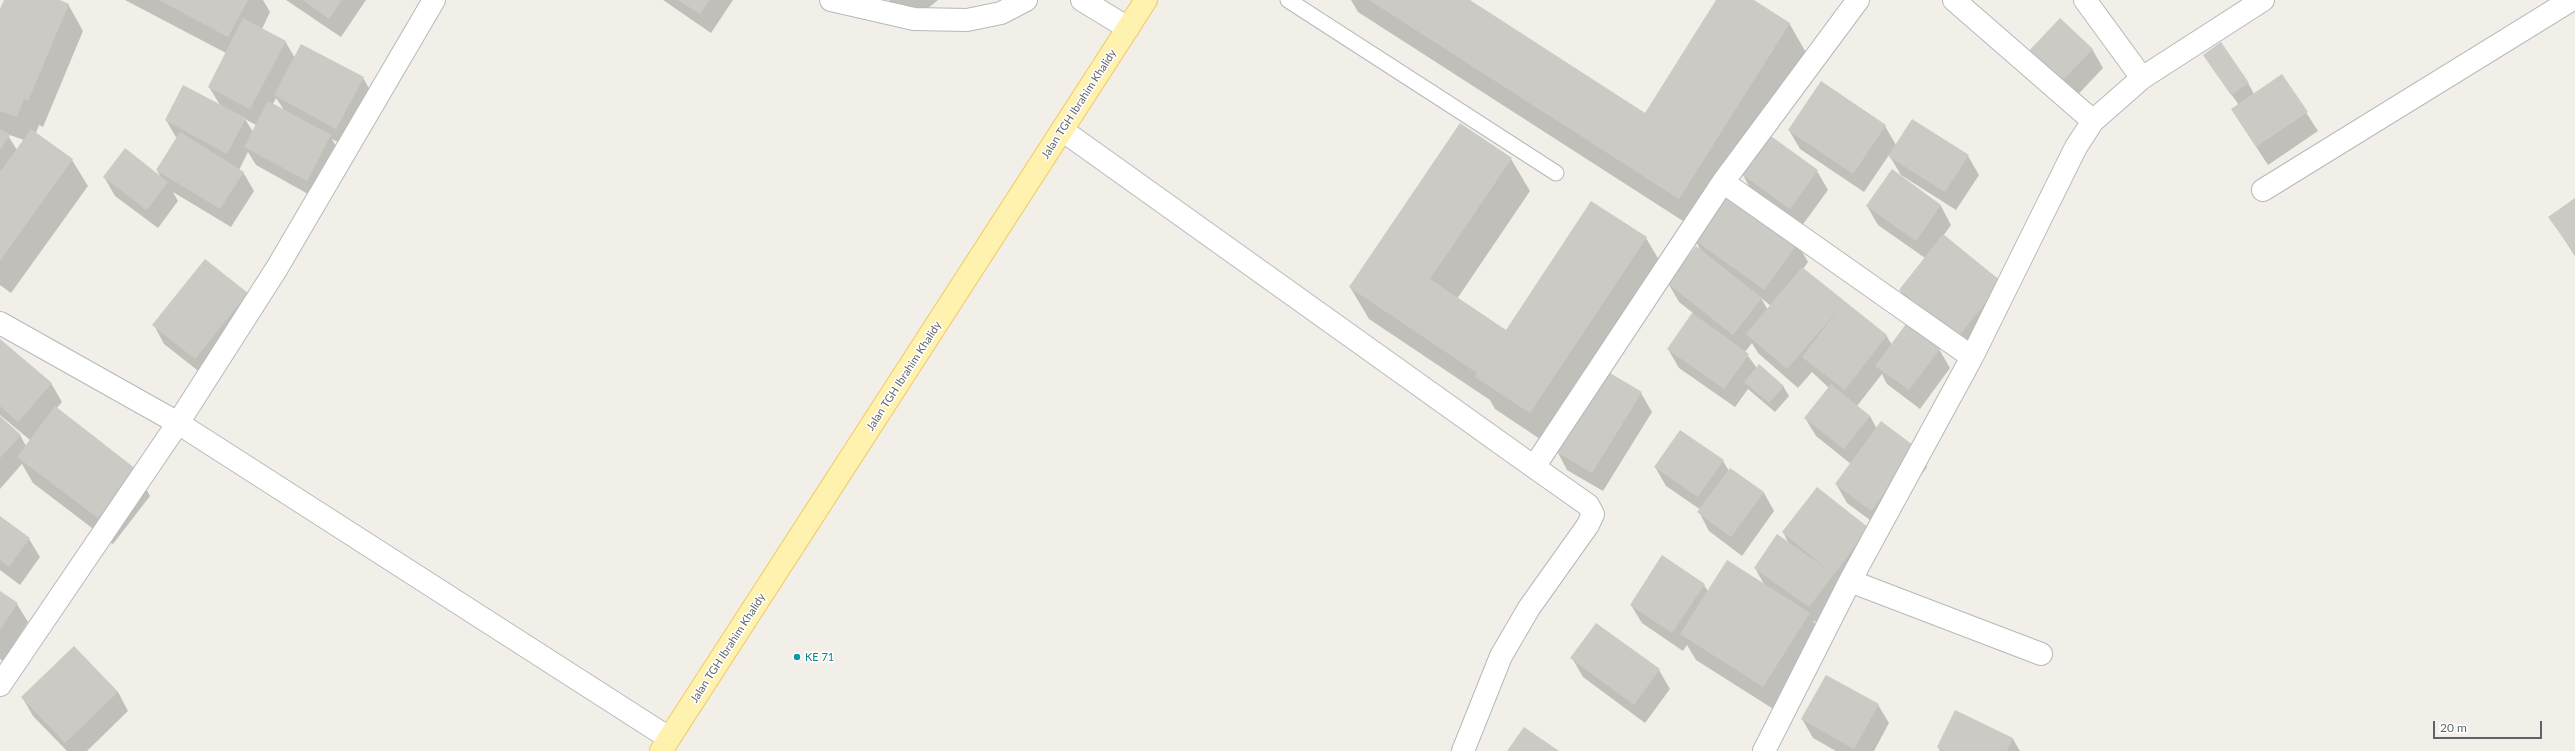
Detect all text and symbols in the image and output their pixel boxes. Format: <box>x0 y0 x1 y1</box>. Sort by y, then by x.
street label: Jalan TGH Ibrahim Khalidy <box>1039 47 1119 161</box>
street label: Jalan TGH Ibrahim Khalidy <box>864 319 944 433</box>
street label: Jalan TGH Ibrahim Khalidy <box>688 591 768 705</box>
place label: KE 71 <box>805 650 834 664</box>
marker: KE 71 <box>792 652 802 662</box>
scale bar <box>2435 713 2544 739</box>
text: 20 m <box>2440 720 2467 735</box>

